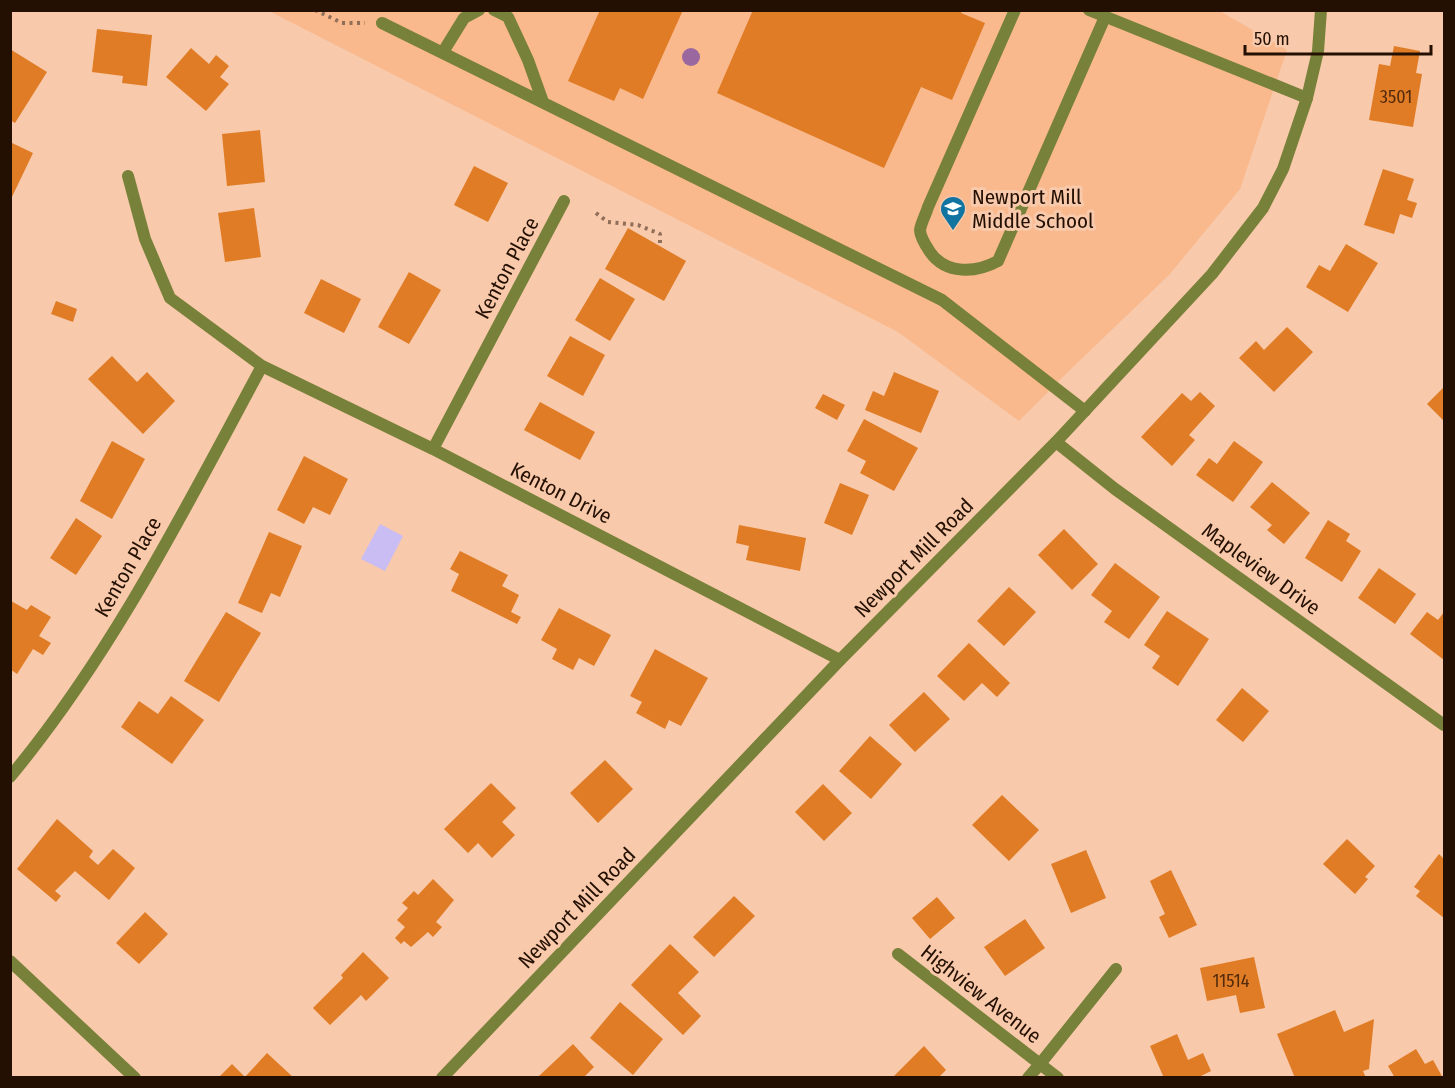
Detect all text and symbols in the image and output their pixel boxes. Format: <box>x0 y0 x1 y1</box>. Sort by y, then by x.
scale bar <box>1245 18 1431 56</box>
text: 50 m <box>1254 28 1290 50</box>
house number: 3501 <box>1380 86 1412 108</box>
place label: Newport Mill Middle School <box>972 184 1094 234</box>
school or university icon: Newport Mill Middle School <box>938 194 968 232</box>
street label: Kenton Place <box>469 213 545 323</box>
street label: Kenton Drive <box>506 456 616 530</box>
street label: Newport Mill Road <box>849 493 979 623</box>
street label: Kenton Place <box>89 512 167 622</box>
street label: Mapleview Drive <box>1197 517 1325 621</box>
street label: Newport Mill Road <box>513 842 641 974</box>
street label: Highview Avenue <box>916 939 1046 1049</box>
house number: 11514 <box>1213 970 1250 992</box>

